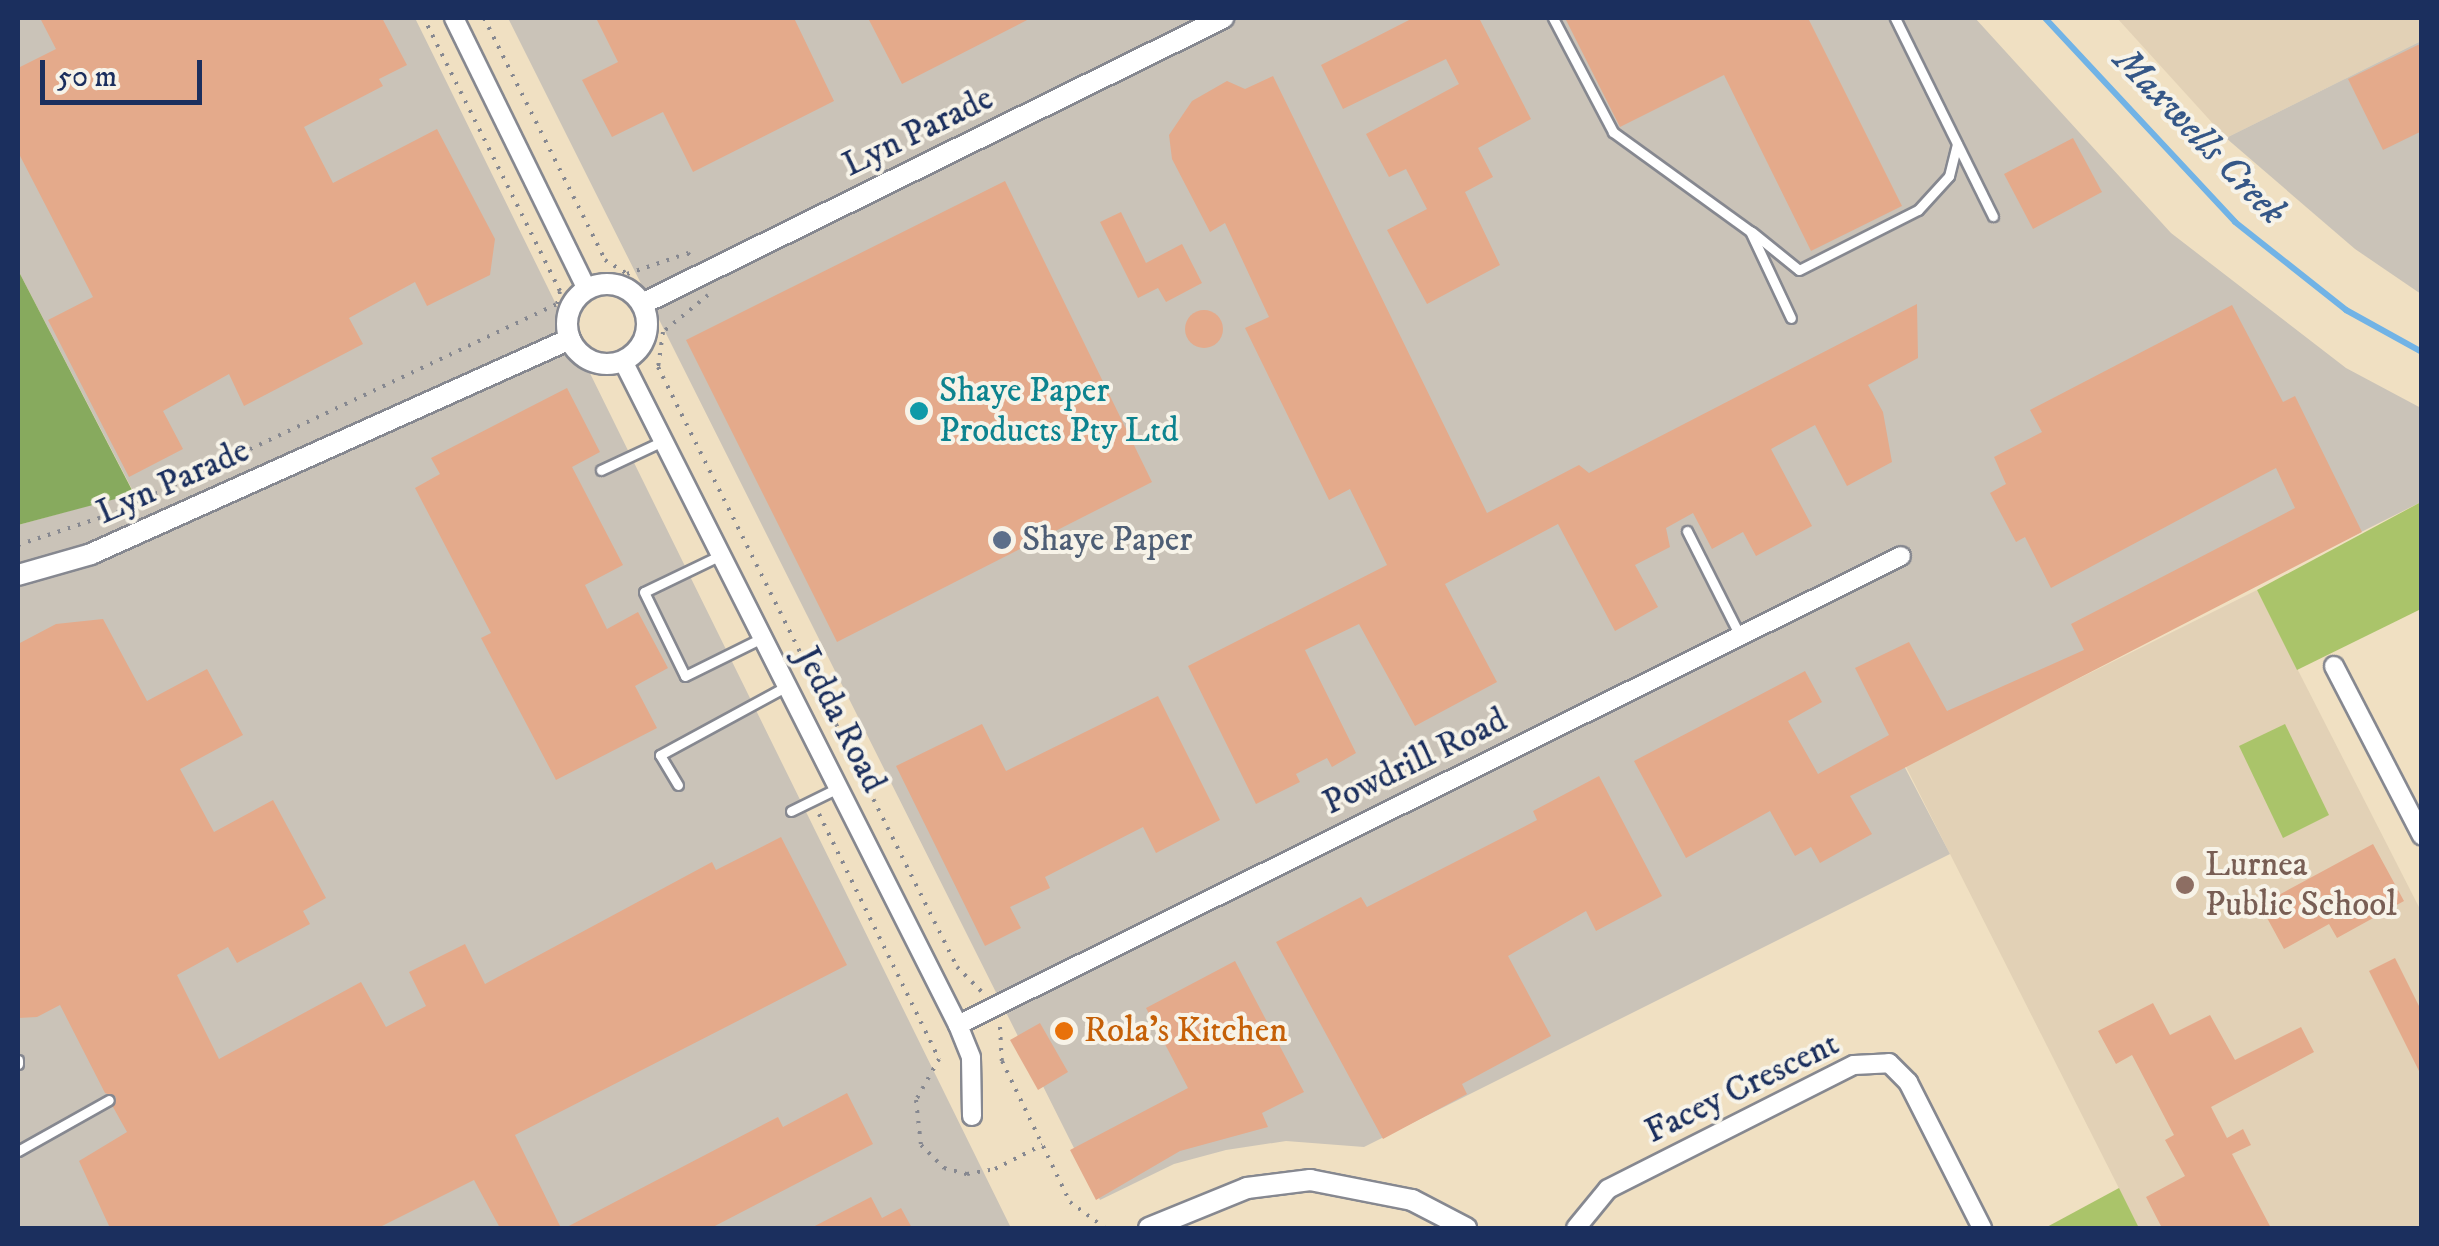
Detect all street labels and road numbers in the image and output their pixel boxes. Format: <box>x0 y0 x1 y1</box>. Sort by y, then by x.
street label: Lyn Parade <box>836 78 1000 186</box>
street label: Lyn Parade <box>90 430 256 534</box>
street label: Jedda Road <box>786 640 894 800</box>
street label: Powdrill Road <box>1316 699 1514 825</box>
street label: Facey Crescent <box>1638 1023 1846 1153</box>

